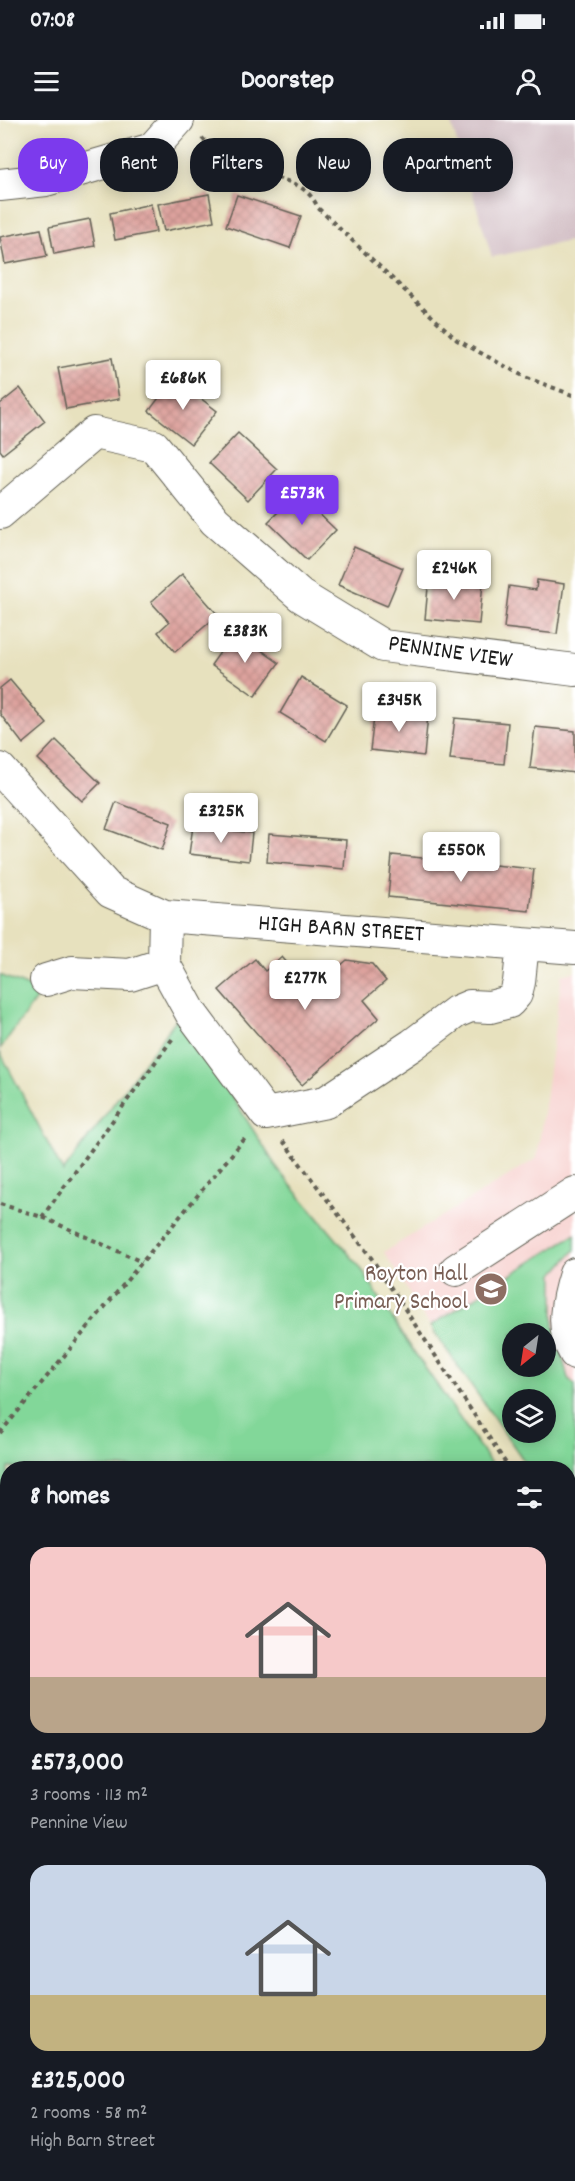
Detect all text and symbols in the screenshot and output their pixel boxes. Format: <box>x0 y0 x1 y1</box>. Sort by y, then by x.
text: 07:08 <box>30 6 75 37</box>
text: Doorstep <box>241 62 334 101</box>
icon: menu <box>30 65 63 98</box>
icon: person <box>512 65 545 98</box>
chip: Buy <box>18 138 88 192</box>
chip: Rent <box>100 138 178 192</box>
chip: Filters <box>190 138 284 192</box>
chip: New <box>296 138 371 192</box>
chip: Apartment <box>383 138 513 192</box>
pin: £686K <box>141 360 225 411</box>
text: £686K <box>160 365 206 393</box>
pin: £573K <box>260 475 344 526</box>
text: £573K <box>279 480 325 508</box>
pin: £246K <box>412 550 496 601</box>
text: £246K <box>431 555 477 583</box>
pin: £383K <box>203 613 287 664</box>
text: £383K <box>222 618 268 646</box>
street label: PENNINE VIEW <box>386 627 514 679</box>
pin: £345K <box>357 682 441 733</box>
text: £345K <box>376 687 422 715</box>
pin: £325K <box>179 793 263 844</box>
text: £325K <box>198 798 244 826</box>
pin: £550K <box>419 832 503 883</box>
text: £550K <box>437 837 485 865</box>
street label: HIGH BARN STREET <box>257 907 426 953</box>
pin: £277K <box>263 960 347 1011</box>
text: £277K <box>283 965 327 993</box>
place label: Royton Hall Primary School <box>334 1258 468 1320</box>
school or university icon: Royton Hall Primary School <box>473 1271 509 1307</box>
north arrow <box>502 1323 556 1377</box>
map controls <box>502 1323 556 1443</box>
button: layers <box>502 1389 556 1443</box>
text: 8 homes <box>30 1479 110 1516</box>
icon: filters <box>513 1481 546 1514</box>
icon: home <box>234 1586 342 1694</box>
text: £573,000 <box>30 1745 124 1782</box>
text: 3 rooms · 113 m² <box>30 1782 148 1810</box>
text: Pennine View <box>30 1810 128 1838</box>
icon: home <box>234 1904 342 2012</box>
text: £325,000 <box>30 2063 125 2100</box>
text: 2 rooms · 58 m² <box>30 2100 147 2128</box>
text: High Barn Street <box>30 2128 155 2156</box>

